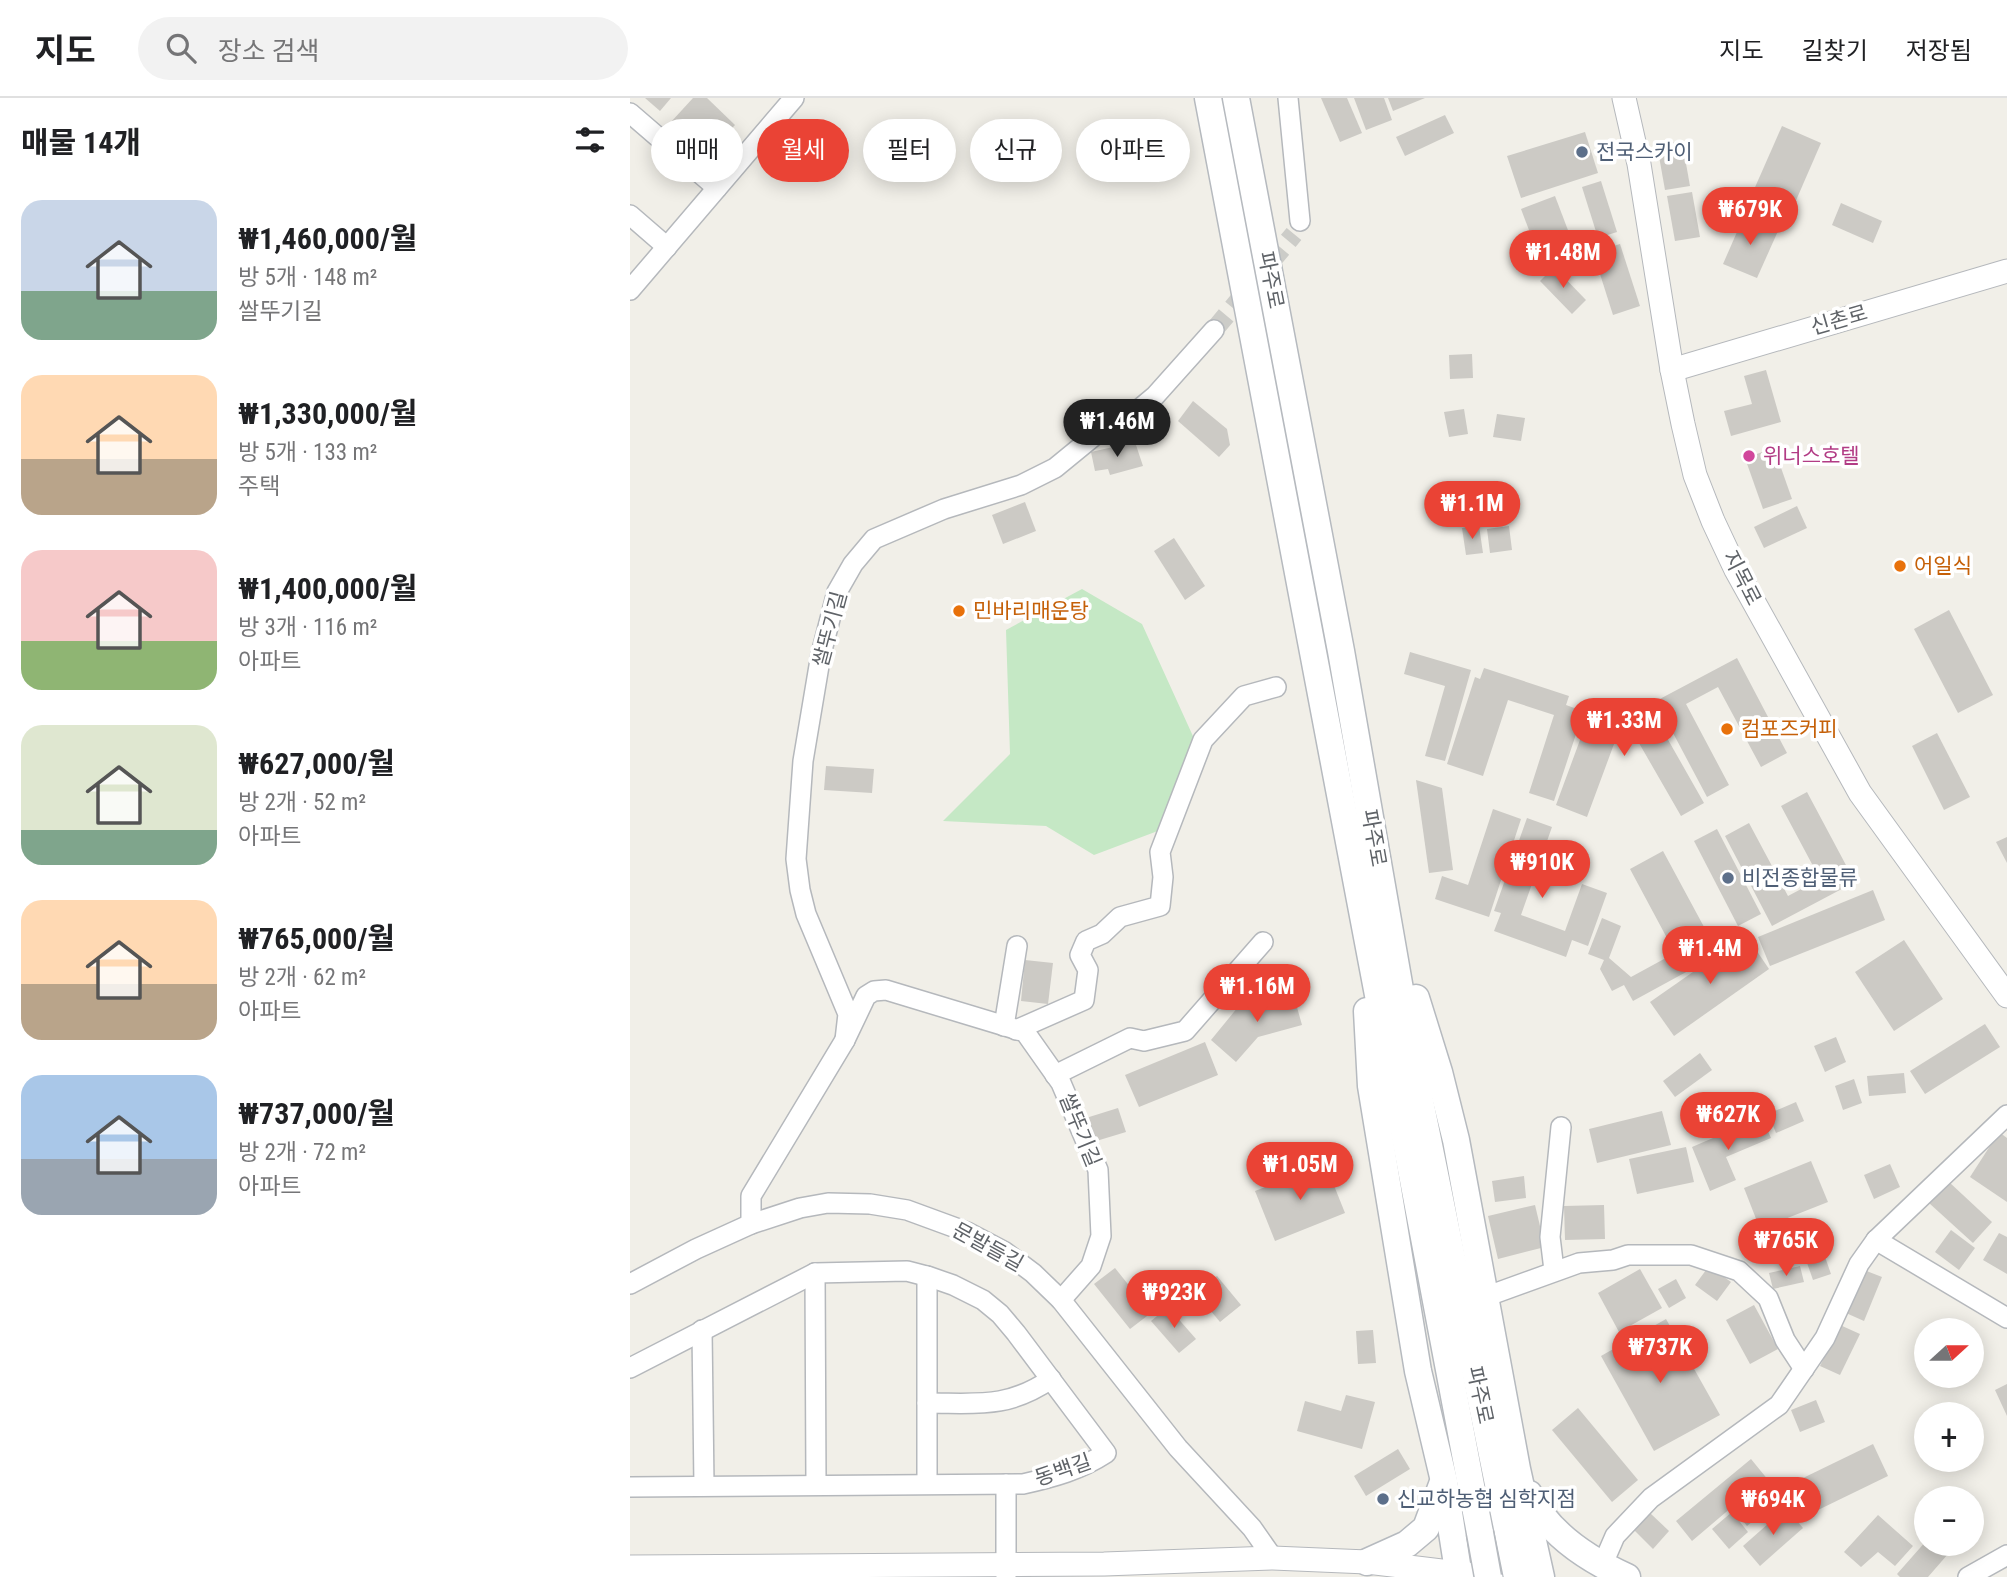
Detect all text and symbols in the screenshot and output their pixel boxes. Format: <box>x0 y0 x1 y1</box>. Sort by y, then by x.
search box <box>138 17 628 80</box>
icon: search <box>162 29 200 67</box>
text: 지도 <box>35 31 96 70</box>
text: 장소 검색 <box>218 36 319 66</box>
text: 지도 <box>1719 37 1764 65</box>
text: 길찾기 <box>1802 37 1868 65</box>
text: 저장됨 <box>1906 37 1972 65</box>
chip: 매매 <box>651 119 743 182</box>
chip: 월세 <box>757 119 849 182</box>
chip: 필터 <box>863 119 956 182</box>
chip: 신규 <box>970 119 1062 182</box>
chip: 아파트 <box>1076 119 1190 182</box>
icon: filters <box>571 121 609 159</box>
text: 매물 14개 <box>21 125 141 160</box>
place label: 전국스카이 <box>1596 140 1693 164</box>
marker: 전국스카이 <box>1574 144 1590 160</box>
pin: ₩679K <box>1701 188 1799 247</box>
text: ₩679K <box>1718 196 1782 223</box>
text: ₩1,460,000/월 <box>238 221 417 256</box>
icon: home <box>77 228 161 312</box>
pin: ₩1.48M <box>1506 230 1620 290</box>
text: ₩1.48M <box>1525 239 1601 266</box>
street label: 파주로 <box>1254 249 1288 311</box>
text: 방 5개 · 148 m² <box>238 264 377 291</box>
text: 쌀뚜기길 <box>238 298 323 325</box>
street label: 신촌로 <box>1808 300 1870 340</box>
text: ₩1,330,000/월 <box>238 396 417 431</box>
pin: ₩1.46M <box>1060 400 1174 459</box>
icon: home <box>77 403 161 487</box>
text: ₩1.46M <box>1079 408 1155 435</box>
text: 방 5개 · 133 m² <box>238 439 377 466</box>
place label: 위너스호텔 <box>1763 444 1860 468</box>
marker: 위너스호텔 <box>1741 448 1757 464</box>
text: 주택 <box>238 473 280 500</box>
pin: ₩1.1M <box>1423 482 1521 541</box>
text: ₩1.1M <box>1440 490 1504 517</box>
street label: 지목로 <box>1718 547 1766 609</box>
place label: 어일식 <box>1914 554 1972 578</box>
marker: 어일식 <box>1892 558 1908 574</box>
text: ₩1,400,000/월 <box>238 571 417 606</box>
icon: home <box>77 578 161 662</box>
street label: 쌀뚜기길 <box>808 589 852 669</box>
place label: 민바리매운탕 <box>973 599 1089 623</box>
marker: 민바리매운탕 <box>951 603 967 619</box>
text: 방 3개 · 116 m² <box>238 614 377 641</box>
text: 아파트 <box>238 648 301 675</box>
pin: ₩1.33M <box>1567 698 1681 758</box>
text: ₩1.33M <box>1586 707 1662 734</box>
place label: 컴포즈커피 <box>1741 717 1838 741</box>
marker: 컴포즈커피 <box>1719 721 1735 737</box>
text: ₩627,000/월 <box>238 746 395 781</box>
icon: home <box>77 753 161 837</box>
text: 방 2개 · 52 m² <box>238 789 366 816</box>
street label: 파주로 <box>1357 807 1391 869</box>
text: 아파트 <box>238 823 301 850</box>
pin: ₩910K <box>1493 840 1591 900</box>
text: ₩910K <box>1510 849 1574 876</box>
place label: 비전종합물류 <box>1742 866 1858 890</box>
marker: 비전종합물류 <box>1720 870 1736 886</box>
text: ₩765,000/월 <box>238 921 395 956</box>
pin: ₩1.4M <box>1661 926 1759 986</box>
icon: home <box>77 928 161 1012</box>
text: ₩1.4M <box>1678 935 1742 962</box>
text: 방 2개 · 62 m² <box>238 964 366 991</box>
pin: ₩1.16M <box>1200 964 1314 1024</box>
text: ₩1.16M <box>1219 973 1295 1000</box>
text: 아파트 <box>238 998 301 1025</box>
street label: 쌀뚜기길 <box>1054 1090 1106 1170</box>
pin: ₩627K <box>1679 1093 1777 1152</box>
text: ₩737,000/월 <box>238 1096 395 1131</box>
text: ₩627K <box>1696 1101 1760 1128</box>
icon: home <box>77 1103 161 1187</box>
text: 방 2개 · 72 m² <box>238 1139 366 1166</box>
pin: ₩1.05M <box>1243 1142 1357 1202</box>
text: ₩1.05M <box>1262 1151 1338 1178</box>
text: 아파트 <box>238 1173 301 1200</box>
street label: 문발들길 <box>948 1218 1028 1276</box>
pin: ₩765K <box>1737 1218 1835 1278</box>
text: ₩765K <box>1754 1227 1818 1254</box>
pin: ₩923K <box>1125 1270 1223 1330</box>
text: ₩923K <box>1142 1279 1206 1306</box>
north arrow <box>1914 1318 1984 1388</box>
map controls <box>1914 1318 1984 1556</box>
pin: ₩737K <box>1611 1326 1709 1385</box>
text: ₩737K <box>1628 1334 1692 1361</box>
street label: 파주로 <box>1462 1364 1498 1426</box>
button: + <box>1914 1402 1984 1472</box>
street label: 동백길 <box>1032 1449 1094 1491</box>
pin: ₩694K <box>1724 1478 1822 1537</box>
text: ₩694K <box>1741 1486 1805 1513</box>
button: − <box>1914 1486 1984 1556</box>
place label: 신교하농협 심학지점 <box>1397 1487 1576 1511</box>
marker: 신교하농협 심학지점 <box>1375 1491 1391 1507</box>

